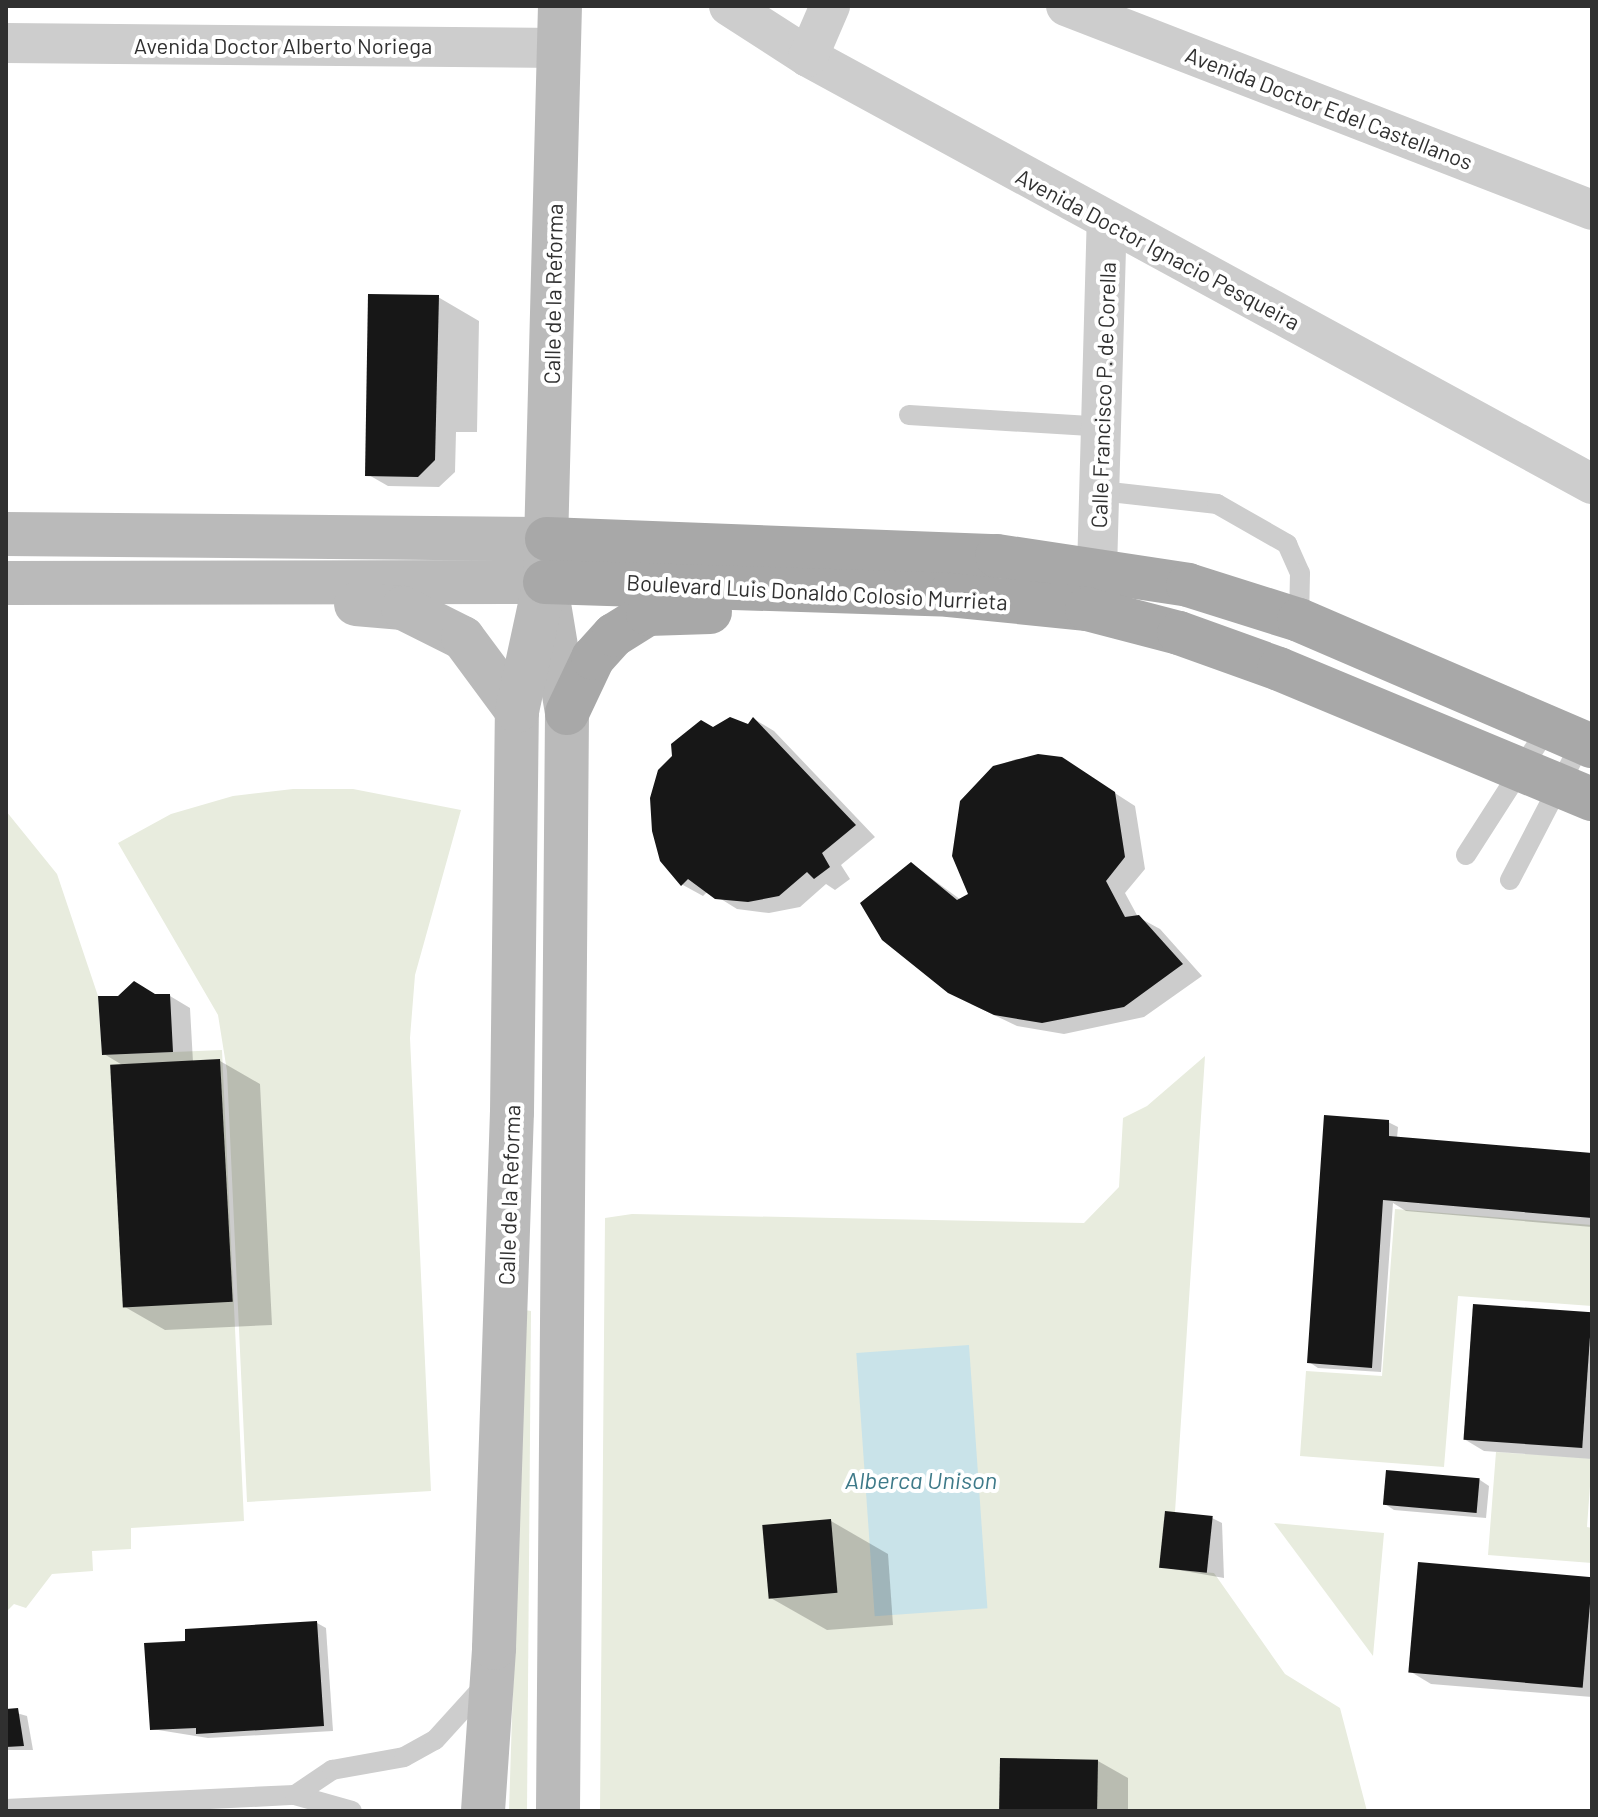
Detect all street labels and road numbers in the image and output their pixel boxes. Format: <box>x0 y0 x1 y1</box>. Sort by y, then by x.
street label: Avenida Doctor Alberto Noriega <box>134 33 432 59</box>
street label: Avenida Doctor Edel Castellanos <box>1182 41 1476 175</box>
street label: Avenida Doctor Ignacio Pesqueira <box>1011 163 1305 335</box>
street label: Calle de la Reforma <box>538 203 568 385</box>
street label: Calle Francisco P. de Corella <box>1085 261 1121 529</box>
street label: Boulevard Luis Donaldo Colosio Murrieta <box>626 569 1008 615</box>
street label: Calle de la Reforma <box>493 1104 525 1286</box>

